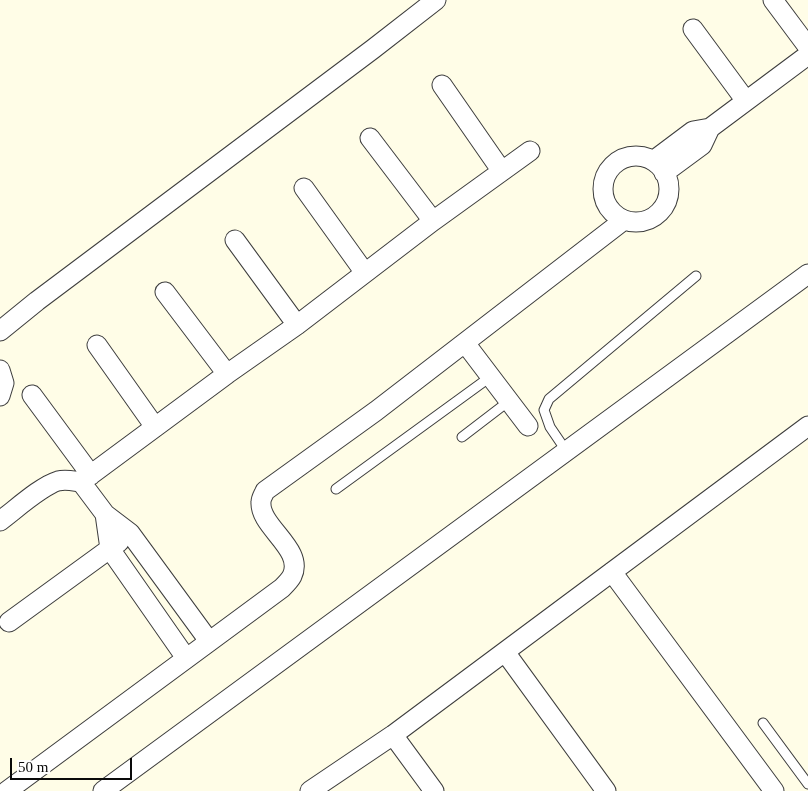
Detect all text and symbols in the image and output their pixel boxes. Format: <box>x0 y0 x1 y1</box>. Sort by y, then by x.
scale bar <box>12 748 135 780</box>
text: 50 m <box>18 759 48 775</box>

